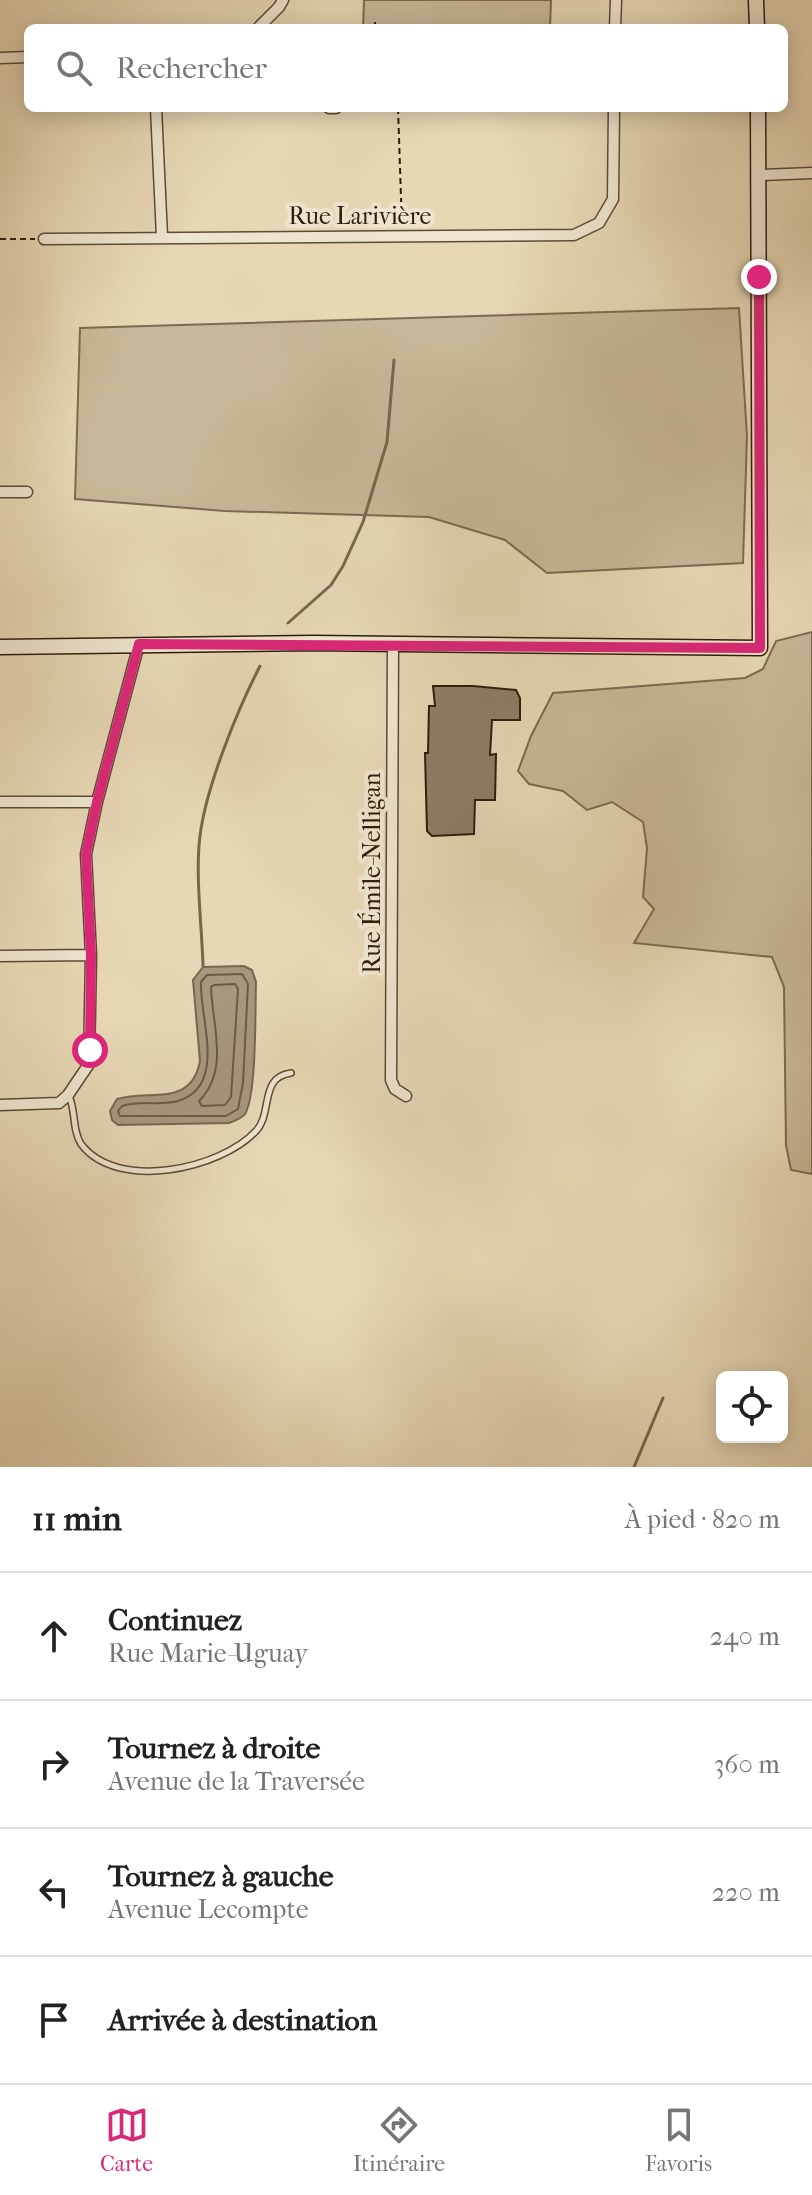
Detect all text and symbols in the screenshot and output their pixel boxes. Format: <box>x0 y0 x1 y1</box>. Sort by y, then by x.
search box <box>24 24 788 112</box>
icon: search <box>52 46 96 90</box>
text: Rechercher <box>116 51 267 86</box>
street label: Rue Larivière <box>289 202 432 230</box>
route end <box>741 259 777 295</box>
street label: Rue Émile-Nelligan <box>357 772 386 974</box>
route start <box>72 1032 108 1068</box>
map controls <box>716 1371 788 1443</box>
button: locate <box>716 1371 788 1443</box>
text: 11 min <box>32 1499 122 1539</box>
text: À pied · 820 m <box>625 1504 780 1535</box>
text: Continuez <box>108 1603 242 1638</box>
icon: ahead <box>32 1614 76 1658</box>
text: 240 m <box>710 1621 780 1652</box>
text: Rue Marie-Uguay <box>108 1638 308 1669</box>
text: Tournez à droite <box>108 1731 320 1766</box>
icon: right <box>32 1742 76 1786</box>
text: 360 m <box>714 1749 780 1780</box>
text: Avenue de la Traversée <box>108 1766 365 1797</box>
text: Tournez à gauche <box>108 1859 334 1894</box>
icon: left <box>32 1870 76 1914</box>
text: 220 m <box>712 1877 780 1908</box>
text: Avenue Lecompte <box>108 1894 309 1925</box>
icon: arrive <box>32 1998 76 2042</box>
text: Arrivée à destination <box>108 2003 377 2038</box>
tab: Carte <box>100 2103 153 2177</box>
tab: Itinéraire <box>353 2103 445 2177</box>
tab: Favoris <box>645 2103 712 2177</box>

